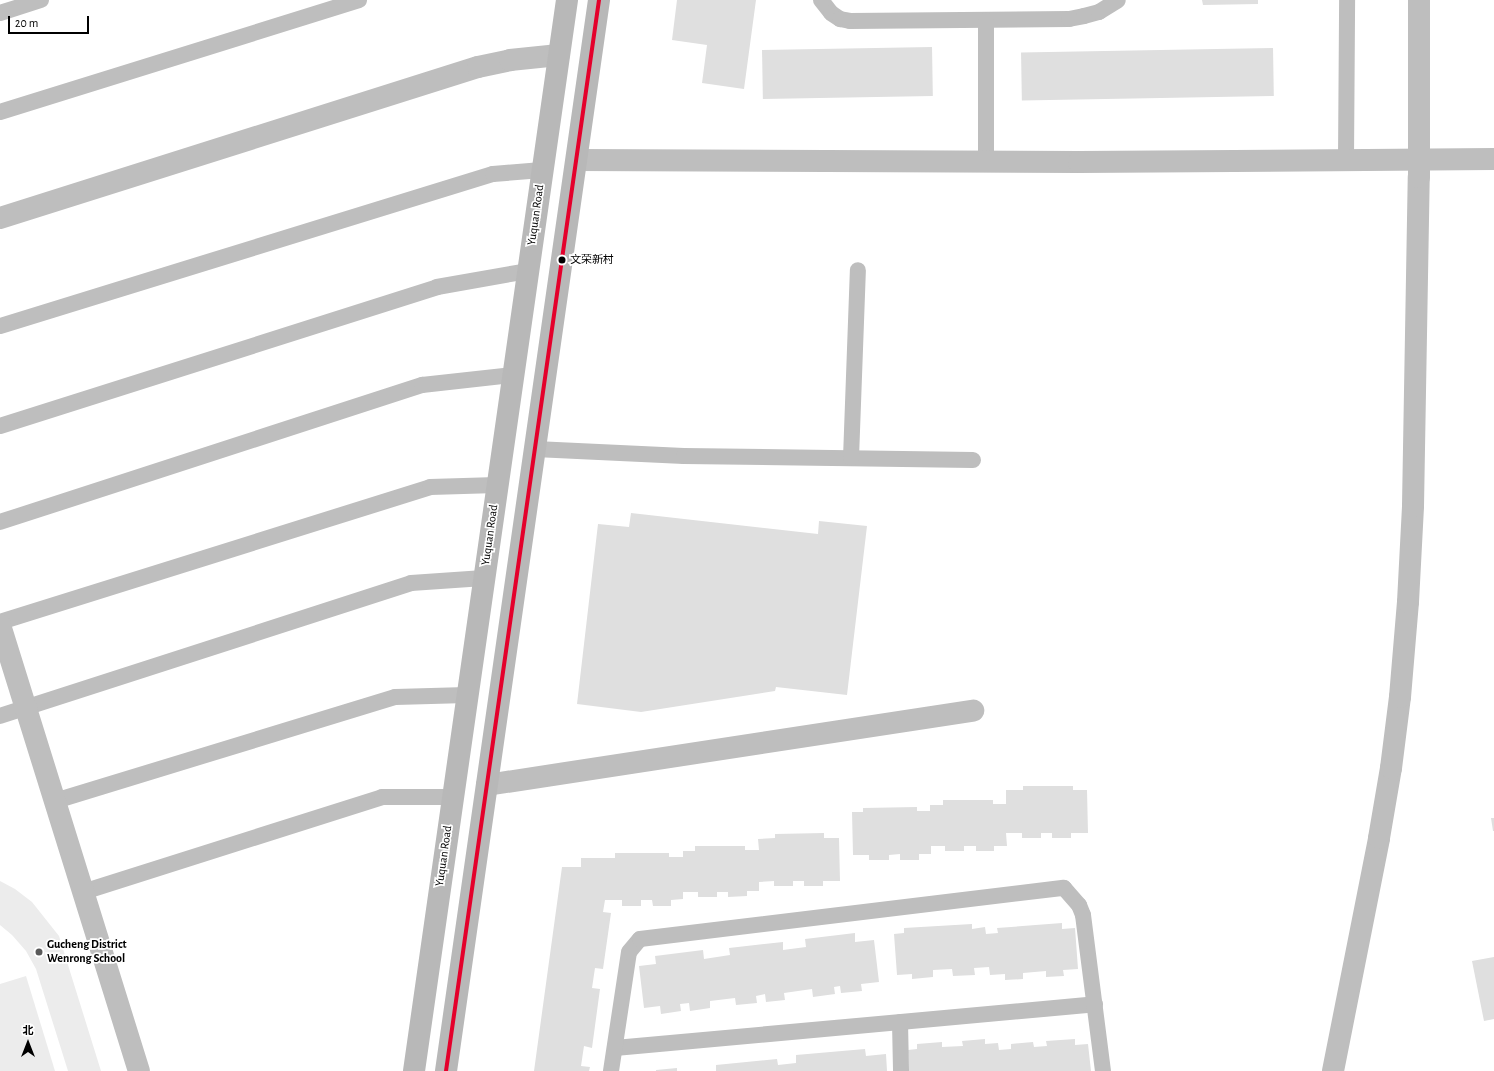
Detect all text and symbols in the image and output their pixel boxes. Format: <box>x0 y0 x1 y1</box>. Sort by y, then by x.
scale bar <box>10 8 91 34</box>
text: 20 m <box>15 17 38 29</box>
street label: Yuquan Road <box>525 184 547 246</box>
place label: 文荣新村 <box>570 253 614 267</box>
marker: 文荣新村 <box>557 255 567 265</box>
street label: Yuquan Road <box>479 504 501 566</box>
street label: Yuquan Road <box>433 825 455 887</box>
place label: Gucheng District Wenrong School <box>47 938 127 966</box>
marker: Gucheng District Wenrong School <box>34 947 44 957</box>
north arrow <box>8 1023 48 1063</box>
text: 北 <box>23 1025 34 1036</box>

